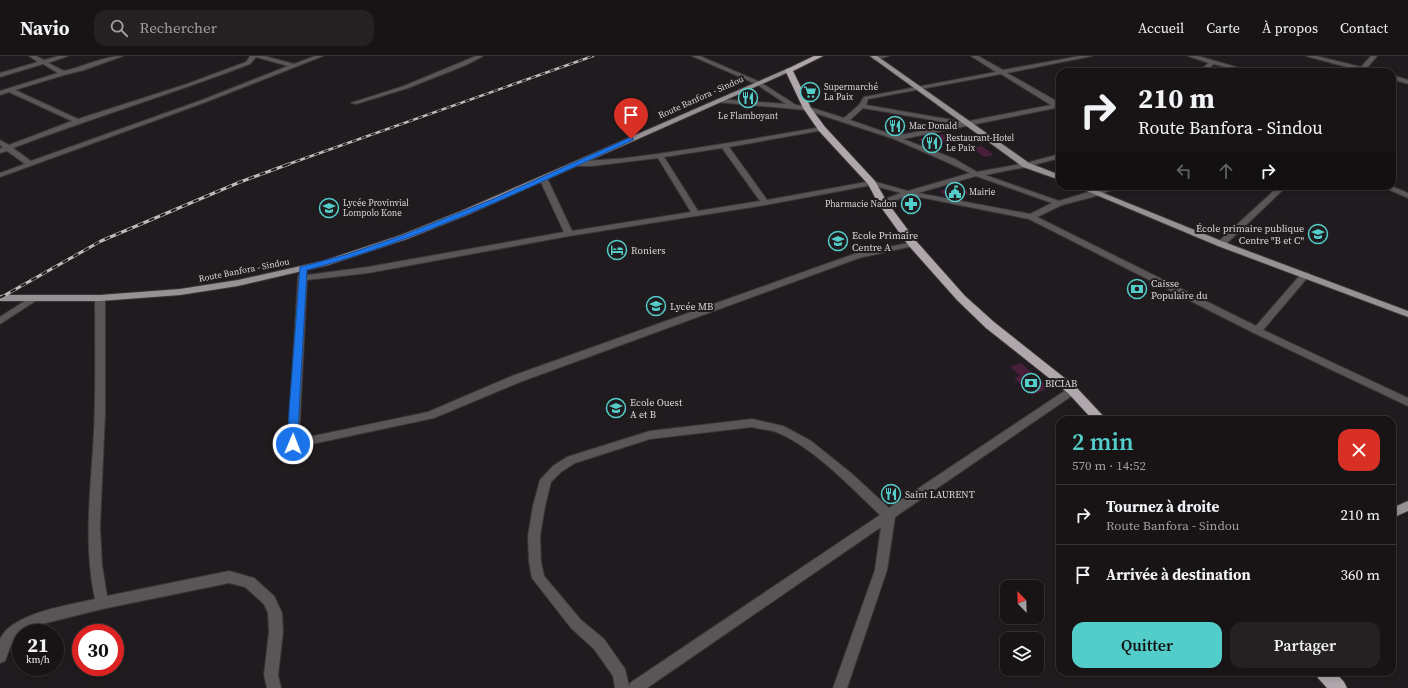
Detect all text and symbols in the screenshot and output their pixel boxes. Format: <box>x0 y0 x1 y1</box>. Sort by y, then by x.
search box <box>94 10 374 46</box>
text: Navio <box>20 15 70 41</box>
icon: search <box>108 17 130 39</box>
text: Rechercher <box>140 17 217 38</box>
text: Accueil <box>1138 18 1184 38</box>
text: Carte <box>1206 18 1240 38</box>
text: À propos <box>1262 18 1318 38</box>
text: Contact <box>1340 18 1388 38</box>
street label: Route Banfora - Sindou <box>656 73 746 121</box>
text: 210 m <box>1138 79 1215 117</box>
supermarket icon: Supermarché La Paix <box>799 81 821 103</box>
place label: Supermarché La Paix <box>824 81 878 103</box>
icon: right <box>1072 84 1124 136</box>
restaurant icon: Le Flamboyant <box>737 87 759 109</box>
pin <box>614 98 648 139</box>
icon: arrive <box>620 104 642 126</box>
place label: Le Flamboyant <box>718 110 778 122</box>
restaurant icon: Mac Donald <box>884 115 906 137</box>
text: Route Banfora - Sindou <box>1138 115 1323 140</box>
place label: Mac Donald <box>909 120 957 132</box>
restaurant icon: Restaurant-Hotel Le Paix <box>921 132 943 154</box>
place label: Restaurant-Hotel Le Paix <box>946 132 1015 154</box>
icon: left <box>1173 160 1195 182</box>
icon: ahead <box>1215 160 1237 182</box>
icon: right <box>1257 160 1279 182</box>
public building icon: Mairie <box>944 181 966 203</box>
place label: Mairie <box>969 186 996 198</box>
pharmacy icon: Pharmacie Nadon <box>900 193 922 215</box>
school or university icon: Lycée Provinvial Lompolo Kone <box>318 197 340 219</box>
place label: Lycée Provinvial Lompolo Kone <box>343 197 409 219</box>
place label: Pharmacie Nadon <box>825 198 898 210</box>
place label: École primaire publique Centre "B et C" <box>1196 222 1304 247</box>
school or university icon: École primaire publique Centre "B et C" <box>1307 223 1329 245</box>
place label: Ecole Primaire Centre A <box>852 229 918 254</box>
school or university icon: Ecole Primaire Centre A <box>827 230 849 252</box>
hotel icon: Roniers <box>606 239 628 261</box>
place label: Roniers <box>631 244 666 257</box>
street label: Route Banfora - Sindou <box>198 255 290 285</box>
place label: Caisse Populaire du <box>1151 277 1208 302</box>
bank icon: Caisse Populaire du <box>1126 278 1148 300</box>
school or university icon: Lycée MB <box>645 295 667 317</box>
place label: Lycée MB <box>670 300 713 313</box>
bank icon: BICIAB <box>1020 372 1042 394</box>
place label: BICIAB <box>1045 377 1077 390</box>
place label: Ecole Ouest A et B <box>630 396 683 421</box>
school or university icon: Ecole Ouest A et B <box>605 397 627 419</box>
position arrow <box>272 423 314 465</box>
text: 2 min <box>1072 425 1134 458</box>
button: close <box>1338 429 1380 471</box>
text: 570 m · 14:52 <box>1072 457 1146 474</box>
restaurant icon: Saint LAURENT <box>880 483 902 505</box>
place label: Saint LAURENT <box>905 488 975 501</box>
text: Tournez à droite <box>1106 496 1219 517</box>
icon: right <box>1072 504 1094 526</box>
text: 210 m <box>1340 504 1380 525</box>
text: Route Banfora - Sindou <box>1106 517 1239 534</box>
icon: arrive <box>1072 564 1094 586</box>
text: Arrivée à destination <box>1106 564 1251 585</box>
text: 360 m <box>1340 564 1380 585</box>
north arrow <box>1000 580 1044 624</box>
map controls <box>1000 580 1044 676</box>
button: Quitter <box>1072 622 1222 668</box>
button: Partager <box>1230 622 1380 668</box>
speed limit sign: 30 <box>72 624 124 676</box>
text: 21 <box>27 631 49 659</box>
button: layers <box>1000 632 1044 676</box>
text: km/h <box>26 653 50 666</box>

